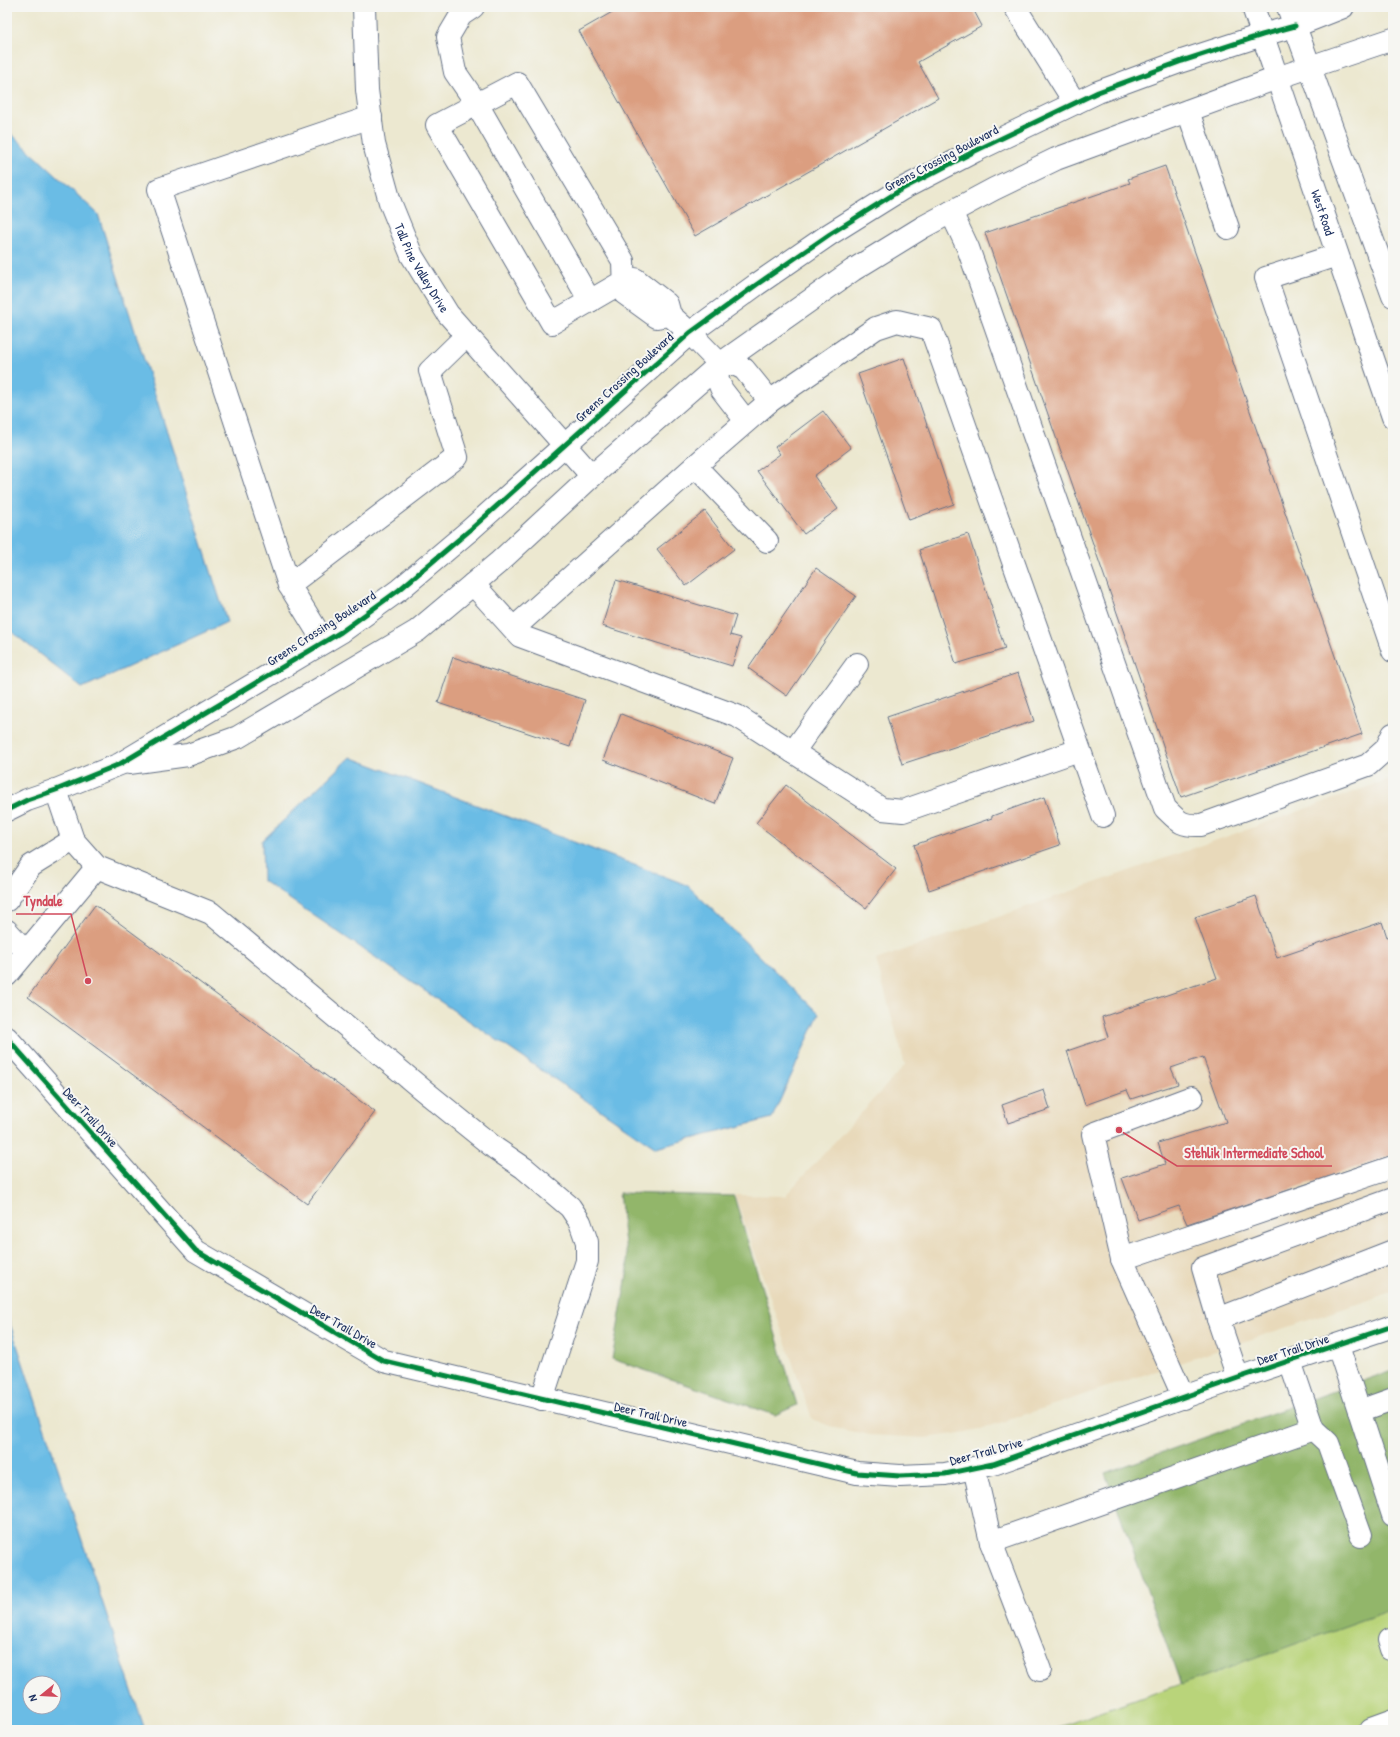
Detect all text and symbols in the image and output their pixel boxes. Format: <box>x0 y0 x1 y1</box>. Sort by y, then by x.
street label: Greens Crossing Boulevard <box>881 120 1001 196</box>
street label: West Road <box>1307 187 1339 238</box>
street label: Tall Pine Valley Drive <box>391 221 454 316</box>
street label: Greens Crossing Boulevard <box>571 328 677 426</box>
street label: Greens Crossing Boulevard <box>263 586 379 670</box>
callout: Tyndale <box>16 888 71 914</box>
text: Tyndale <box>22 891 63 912</box>
street label: Deer Trail Drive <box>59 1083 123 1151</box>
callout: Stehlik Intermediate School <box>1177 1140 1332 1166</box>
text: Stehlik Intermediate School <box>1184 1143 1324 1162</box>
street label: Deer Trail Drive <box>307 1300 381 1352</box>
street label: Deer Trail Drive <box>1255 1329 1331 1369</box>
street label: Deer Trail Drive <box>613 1397 689 1431</box>
street label: Deer Trail Drive <box>948 1433 1024 1469</box>
north arrow <box>22 1675 62 1715</box>
text: N <box>25 1693 40 1703</box>

